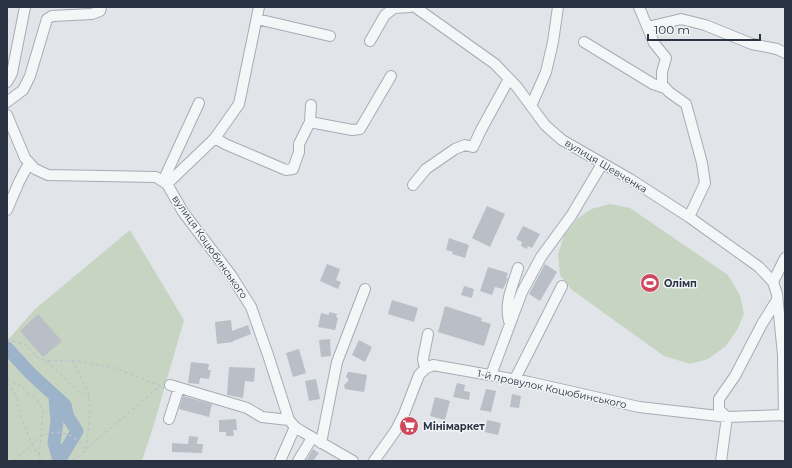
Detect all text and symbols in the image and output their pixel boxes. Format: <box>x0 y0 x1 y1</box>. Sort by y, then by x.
scale bar <box>648 16 760 42</box>
text: 100 m <box>654 22 690 37</box>
street label: вулиця Шевченка <box>562 136 650 196</box>
street label: вулиця Коцюбинського <box>169 193 251 301</box>
sports icon: Олімп <box>639 272 661 294</box>
place label: Олімп <box>664 277 697 290</box>
street label: 1-й провулок Коцюбинського <box>476 367 628 411</box>
supermarket icon: Мінімаркет <box>398 415 420 437</box>
place label: Мінімаркет <box>423 420 485 433</box>

